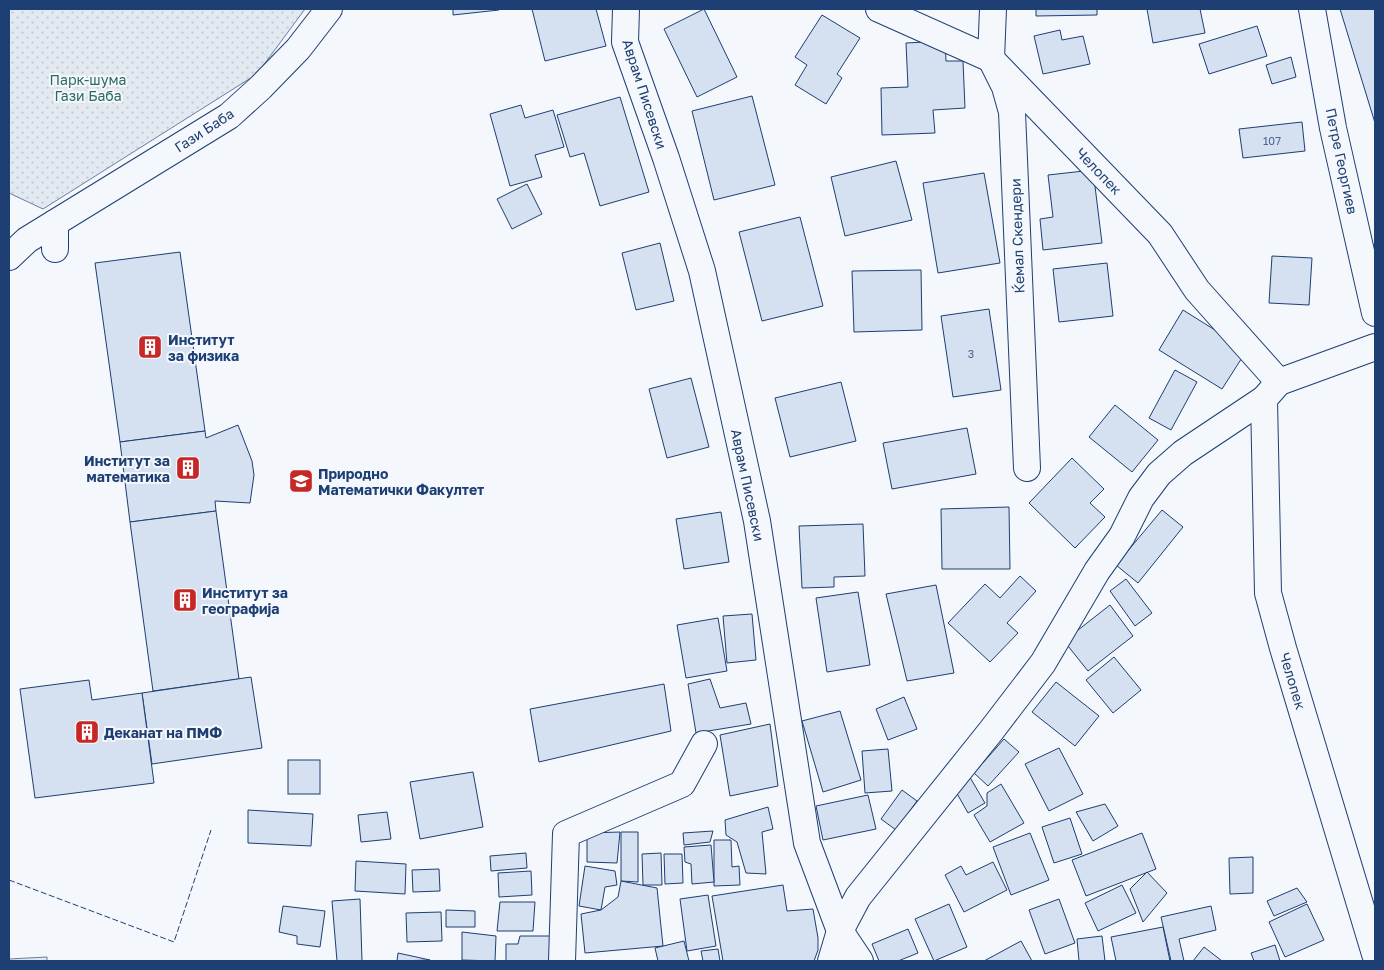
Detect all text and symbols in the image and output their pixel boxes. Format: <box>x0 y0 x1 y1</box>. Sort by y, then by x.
street label: Аврам Писевски <box>619 37 671 151</box>
park label: Парк-шума Гази Баба <box>50 71 127 104</box>
street label: Гази Баба <box>171 105 237 155</box>
street label: Петре Георгиев <box>1322 106 1362 216</box>
house number: 107 <box>1263 134 1281 147</box>
street label: Челопек <box>1073 144 1125 198</box>
street label: Ќемал Скендери <box>1006 178 1028 294</box>
place label: Институт за физика <box>168 331 239 364</box>
building icon: Институт за физика <box>137 334 163 360</box>
house number: 3 <box>968 347 974 360</box>
street label: Аврам Писевски <box>728 427 768 543</box>
place label: Институт за математика <box>84 452 170 485</box>
building icon: Институт за математика <box>175 455 201 481</box>
place label: Природно Математички Факултет <box>318 465 484 498</box>
school or university icon: Природно Математички Факултет <box>288 468 314 494</box>
place label: Институт за географија <box>202 584 288 617</box>
building icon: Институт за географија <box>172 587 198 613</box>
street label: Челопек <box>1276 651 1310 711</box>
building icon: Деканат на ПМФ <box>74 719 100 745</box>
place label: Деканат на ПМФ <box>104 724 222 741</box>

